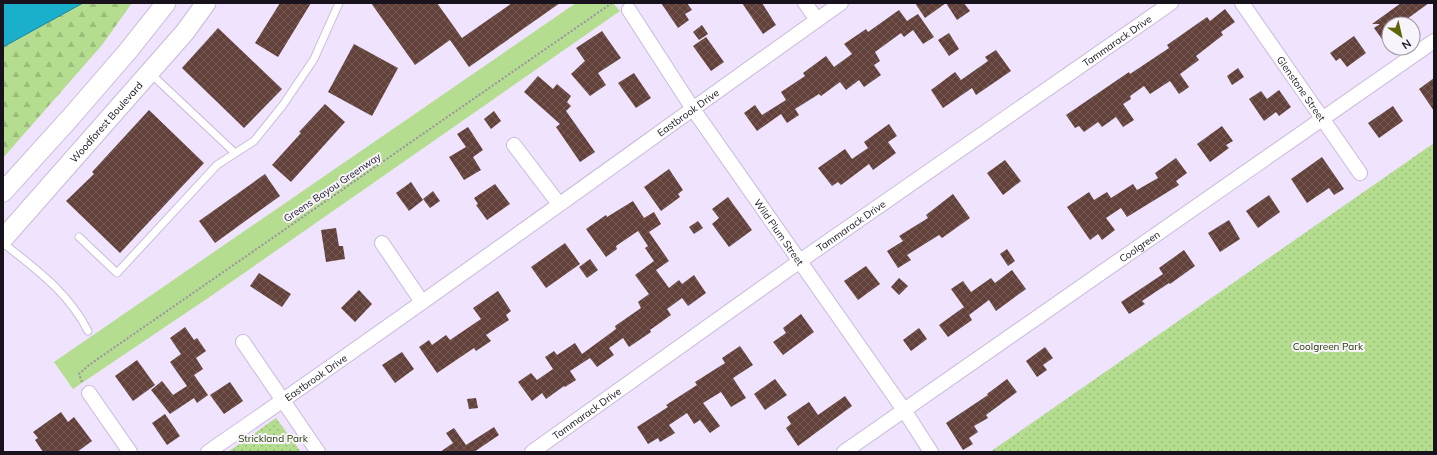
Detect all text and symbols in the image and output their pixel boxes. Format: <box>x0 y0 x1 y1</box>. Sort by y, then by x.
street label: Tammarack Drive <box>1080 13 1154 70</box>
north arrow <box>1381 16 1421 56</box>
text: N <box>1399 36 1414 52</box>
street label: Glenstone Street <box>1274 53 1328 124</box>
street label: Woodforest Boulevard <box>67 79 146 165</box>
street label: Eastbrook Drive <box>655 86 722 139</box>
street label: Greens Bayou Greenway <box>281 150 384 225</box>
street label: Wild Plum Street <box>751 196 807 268</box>
street label: Tammarack Drive <box>814 197 888 255</box>
street label: Coolgreen <box>1117 228 1163 265</box>
park label: Coolgreen Park <box>1293 340 1364 353</box>
street label: Eastbrook Drive <box>282 351 350 404</box>
street label: Tammarack Drive <box>550 385 624 442</box>
park label: Strickland Park <box>238 432 309 445</box>

